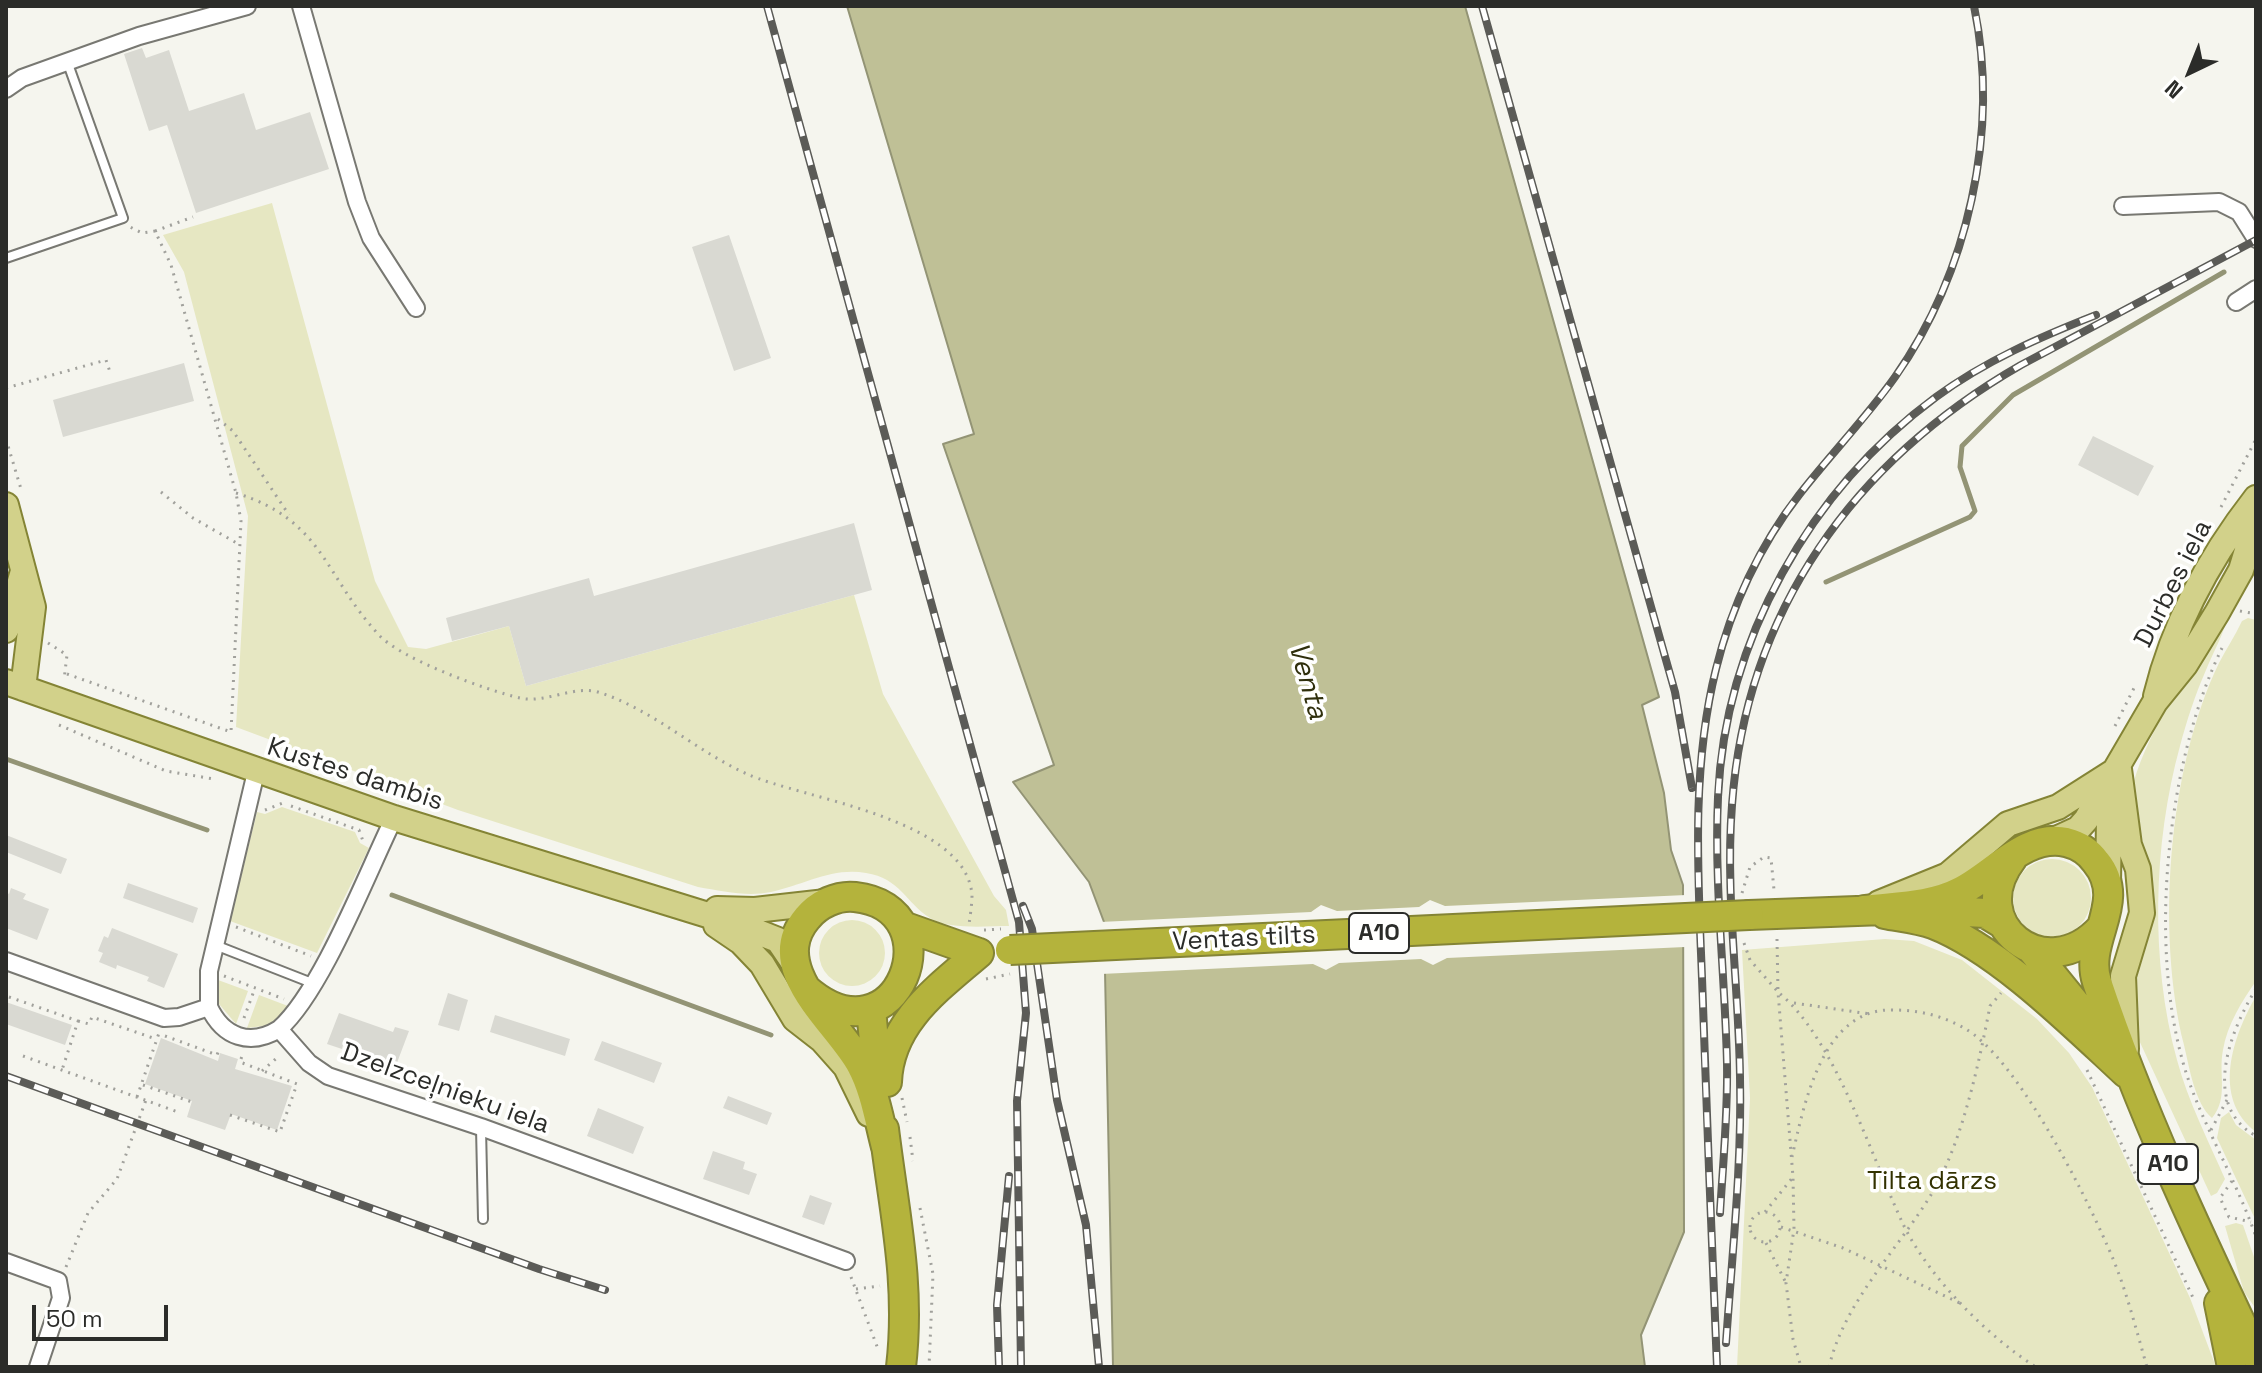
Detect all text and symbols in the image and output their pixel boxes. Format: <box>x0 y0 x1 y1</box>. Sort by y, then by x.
north arrow <box>2150 32 2230 112</box>
text: N <box>2159 74 2189 105</box>
street label: Durbes iela <box>2129 515 2219 653</box>
water label: Venta <box>1280 639 1334 723</box>
street label: Kustes dambis <box>263 732 447 818</box>
road number: A10 <box>1349 913 1409 953</box>
street label: Ventas tilts <box>1171 920 1317 958</box>
street label: Dzelzceļnieku iela <box>336 1037 554 1141</box>
road number: A10 <box>2138 1144 2198 1184</box>
park label: Tilta dārzs <box>1867 1166 1997 1198</box>
scale bar <box>36 1289 172 1339</box>
text: 50 m <box>46 1303 103 1334</box>

